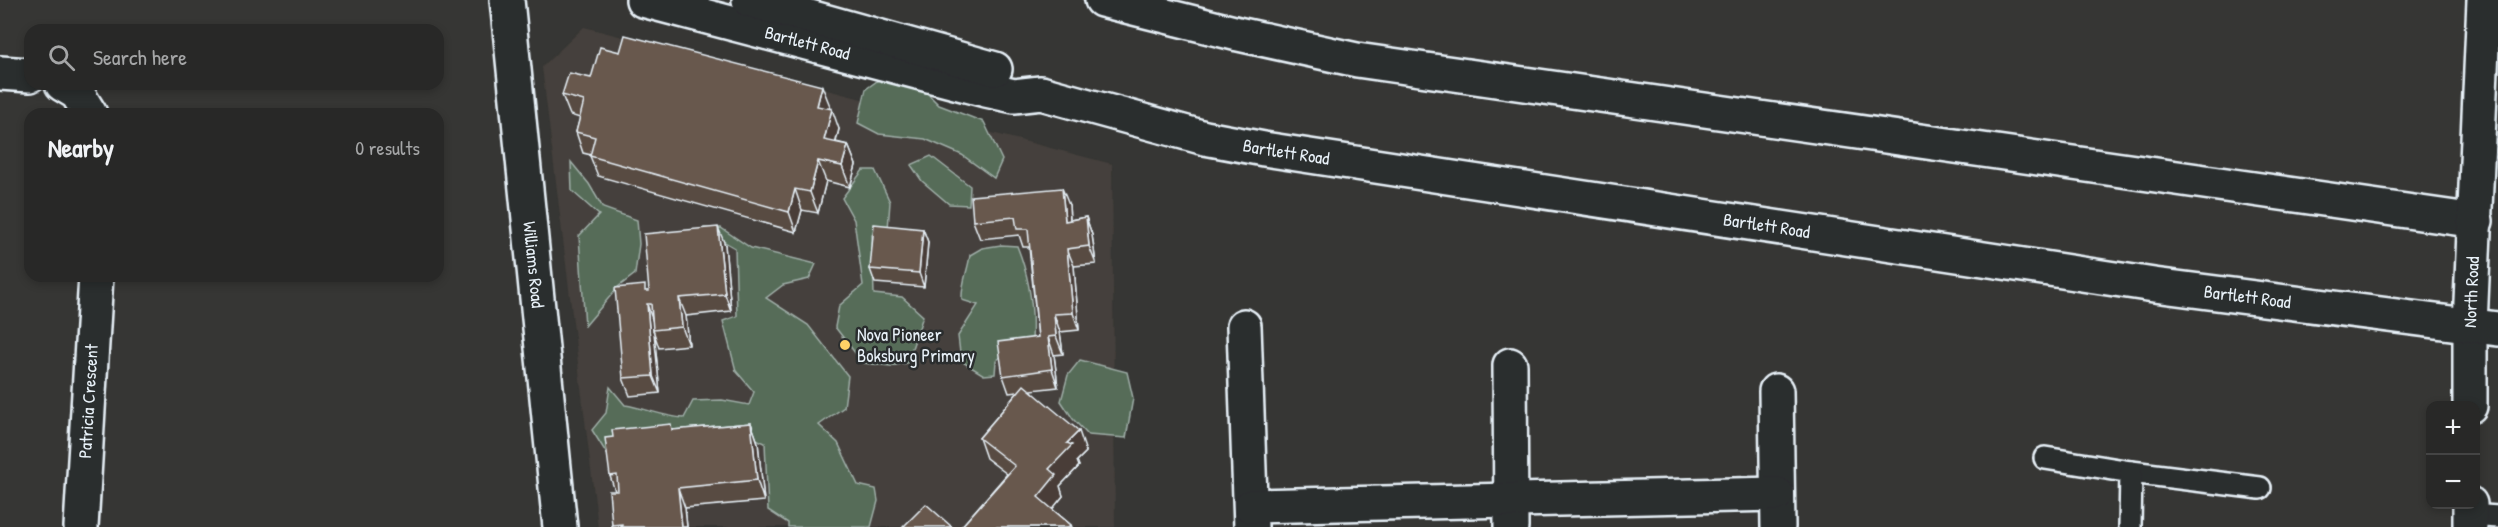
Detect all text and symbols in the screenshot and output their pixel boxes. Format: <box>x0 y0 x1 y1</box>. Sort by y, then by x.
street label: Bartlett Road <box>762 19 853 66</box>
search box <box>24 24 444 90</box>
icon: search <box>45 41 78 74</box>
text: Search here <box>93 42 187 72</box>
text: Nearby <box>48 130 114 165</box>
street label: Bartlett Road <box>1241 132 1331 171</box>
text: 0 results <box>355 134 420 161</box>
street label: Bartlett Road <box>1722 206 1812 244</box>
street label: Williams Road <box>517 220 551 309</box>
street label: North Road <box>2457 256 2485 328</box>
street label: Bartlett Road <box>2203 279 2292 314</box>
place label: Nova Pioneer Boksburg Primary <box>857 322 975 368</box>
marker: Nova Pioneer Boksburg Primary <box>838 338 852 352</box>
street label: Patricia Crescent <box>72 342 104 459</box>
map controls <box>2426 401 2480 509</box>
button: + <box>2426 401 2480 455</box>
button: − <box>2426 455 2480 509</box>

